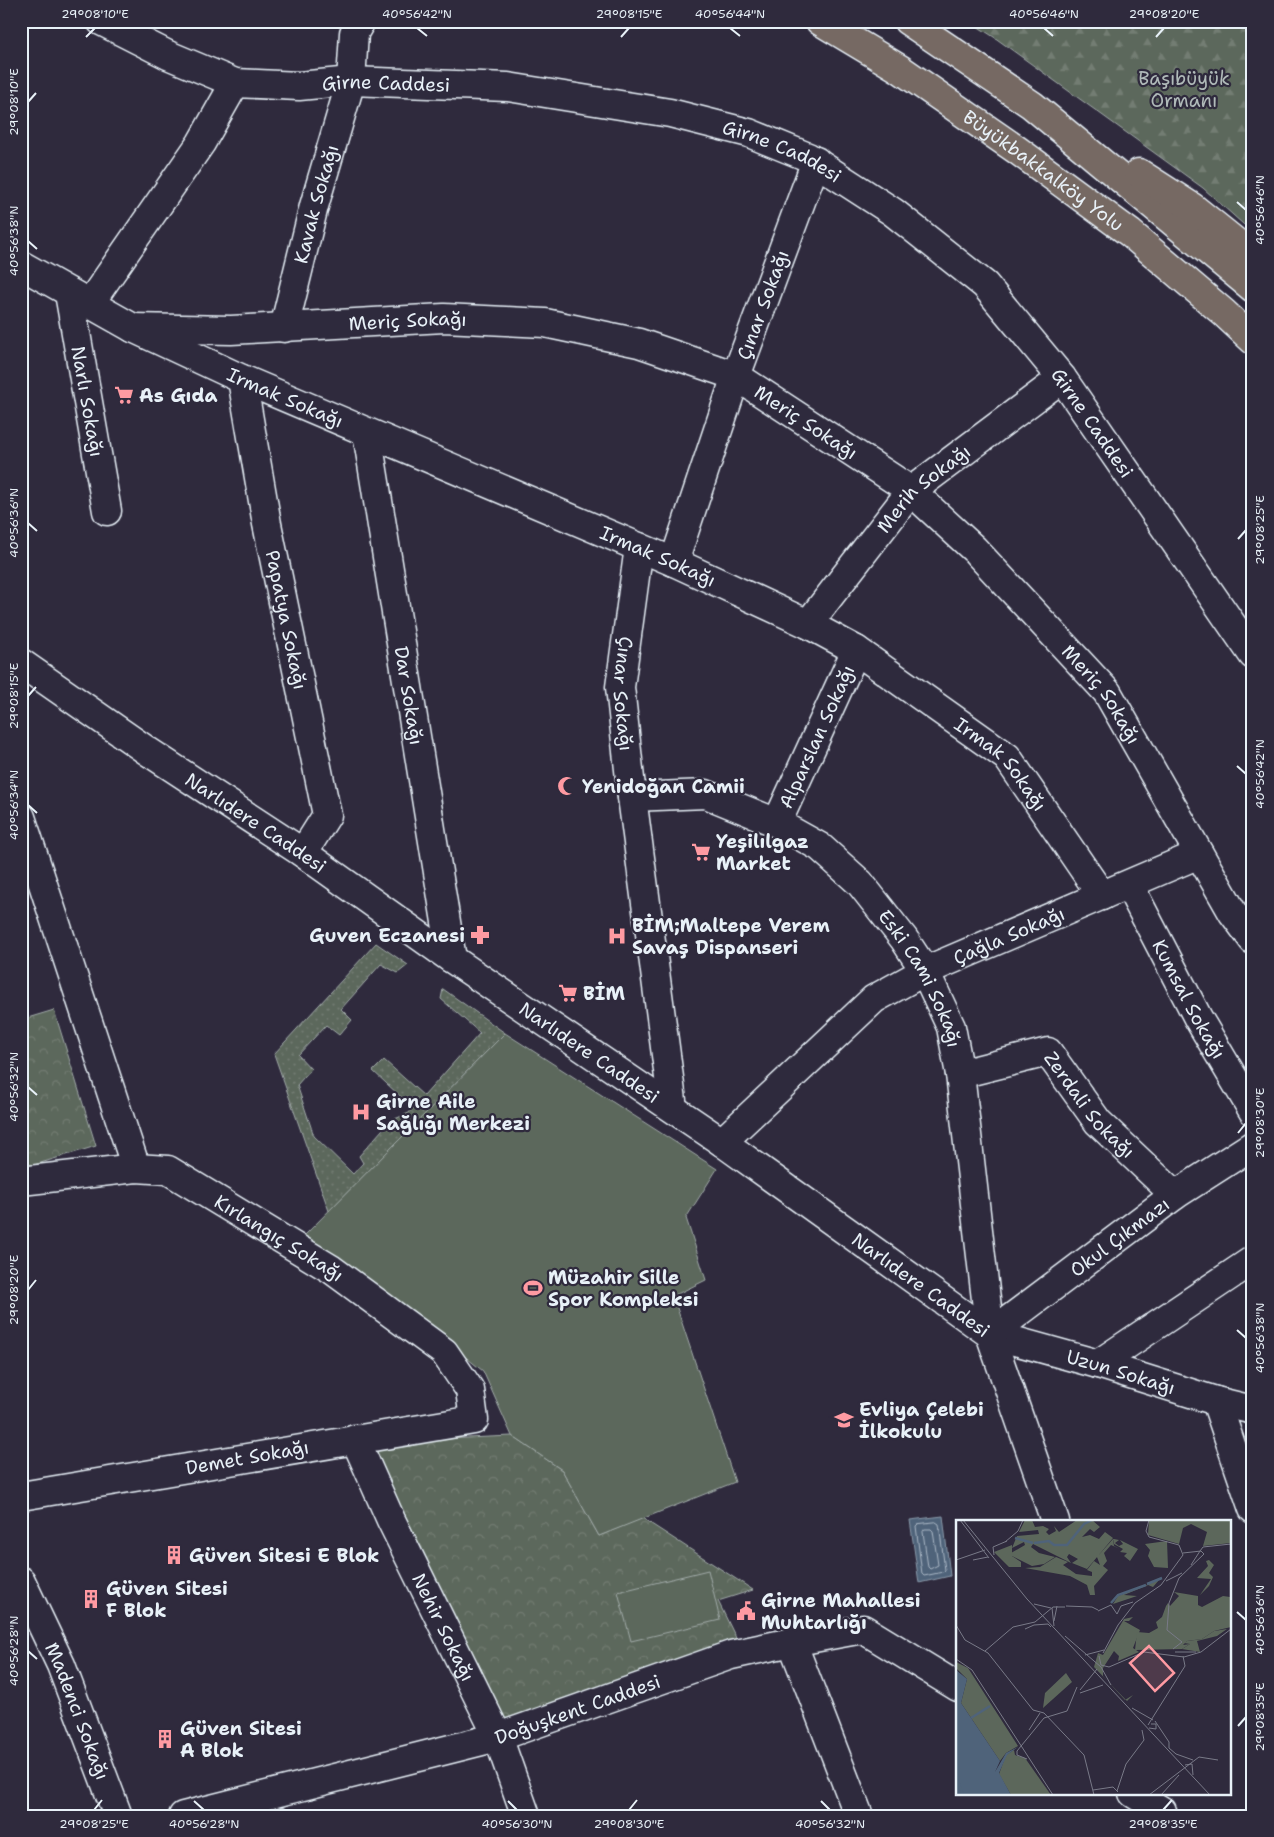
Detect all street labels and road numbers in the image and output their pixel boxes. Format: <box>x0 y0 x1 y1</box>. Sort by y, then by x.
street label: Girne Caddesi <box>321 69 451 98</box>
street label: Büyükbakkalköy Yolu <box>958 104 1128 237</box>
street label: Girne Caddesi <box>720 115 846 188</box>
street label: Kavak Sokağı <box>288 142 345 266</box>
street label: Çınar Sokağı <box>731 247 795 363</box>
street label: Meriç Sokağı <box>348 306 467 336</box>
street label: Narlı Sokağı <box>65 344 109 459</box>
street label: Irmak Sokağı <box>223 362 347 434</box>
street label: Girne Caddesi <box>1046 363 1139 483</box>
street label: Meriç Sokağı <box>750 379 862 465</box>
street label: Merih Sokağı <box>871 439 976 538</box>
street label: Irmak Sokağı <box>596 520 720 593</box>
street label: Papatya Sokağı <box>260 548 313 692</box>
street label: Çınar Sokağı <box>607 635 639 752</box>
street label: Meriç Sokağı <box>1056 639 1146 749</box>
street label: Dar Sokağı <box>389 644 429 747</box>
street label: Alparslan Sokağı <box>773 661 861 813</box>
street label: Irmak Sokağı <box>949 712 1052 816</box>
street label: Narlıdere Caddesi <box>180 767 331 879</box>
street label: Çağla Sokağı <box>949 901 1069 971</box>
street label: Eski Cami Sokağı <box>872 905 967 1049</box>
street label: Kumsal Sokağı <box>1146 935 1231 1064</box>
street label: Narlıdere Caddesi <box>514 996 664 1109</box>
street label: Zerdali Sokağı <box>1038 1046 1140 1164</box>
street label: Kırlangıç Sokağı <box>210 1189 349 1287</box>
street label: Okul Çıkmazı <box>1065 1192 1175 1283</box>
street label: Narlıdere Caddesi <box>847 1227 995 1343</box>
street label: Uzun Sokağı <box>1064 1344 1178 1400</box>
street label: Demet Sokağı <box>183 1434 311 1481</box>
street label: Nehir Sokağı <box>406 1569 481 1685</box>
street label: Madenci Sokağı <box>39 1638 115 1783</box>
street label: Doğuşkent Caddesi <box>491 1669 664 1750</box>

